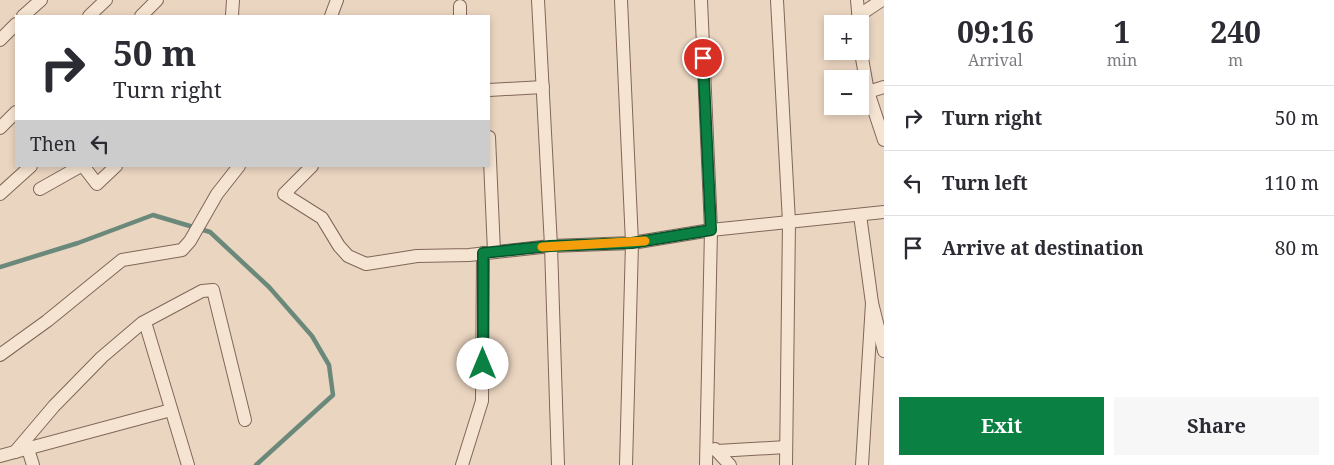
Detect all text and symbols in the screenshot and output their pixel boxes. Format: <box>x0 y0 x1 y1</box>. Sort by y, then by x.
text: 09:16 <box>957 11 1034 52</box>
text: 1 <box>1114 11 1130 52</box>
text: 240 <box>1210 11 1261 52</box>
map controls <box>824 15 869 115</box>
button: + <box>824 15 869 60</box>
text: 50 m <box>113 29 196 76</box>
icon: right <box>30 35 95 100</box>
pin <box>682 37 724 79</box>
icon: arrive <box>689 44 717 72</box>
text: Arrival <box>968 49 1023 71</box>
text: min <box>1107 49 1137 71</box>
text: m <box>1228 49 1243 71</box>
button: − <box>824 70 869 115</box>
text: Turn right <box>113 74 222 104</box>
icon: right <box>899 104 927 132</box>
text: Turn right <box>942 105 1042 131</box>
text: 50 m <box>1275 105 1319 131</box>
icon: left <box>86 130 114 158</box>
text: Then <box>30 131 76 157</box>
icon: left <box>899 169 927 197</box>
text: Turn left <box>942 170 1028 196</box>
text: 110 m <box>1264 170 1319 196</box>
icon: arrive <box>899 234 927 262</box>
text: Arrive at destination <box>942 235 1144 261</box>
text: 80 m <box>1275 235 1319 261</box>
position arrow <box>456 337 508 389</box>
button: Exit <box>899 397 1104 455</box>
button: Share <box>1114 397 1319 455</box>

